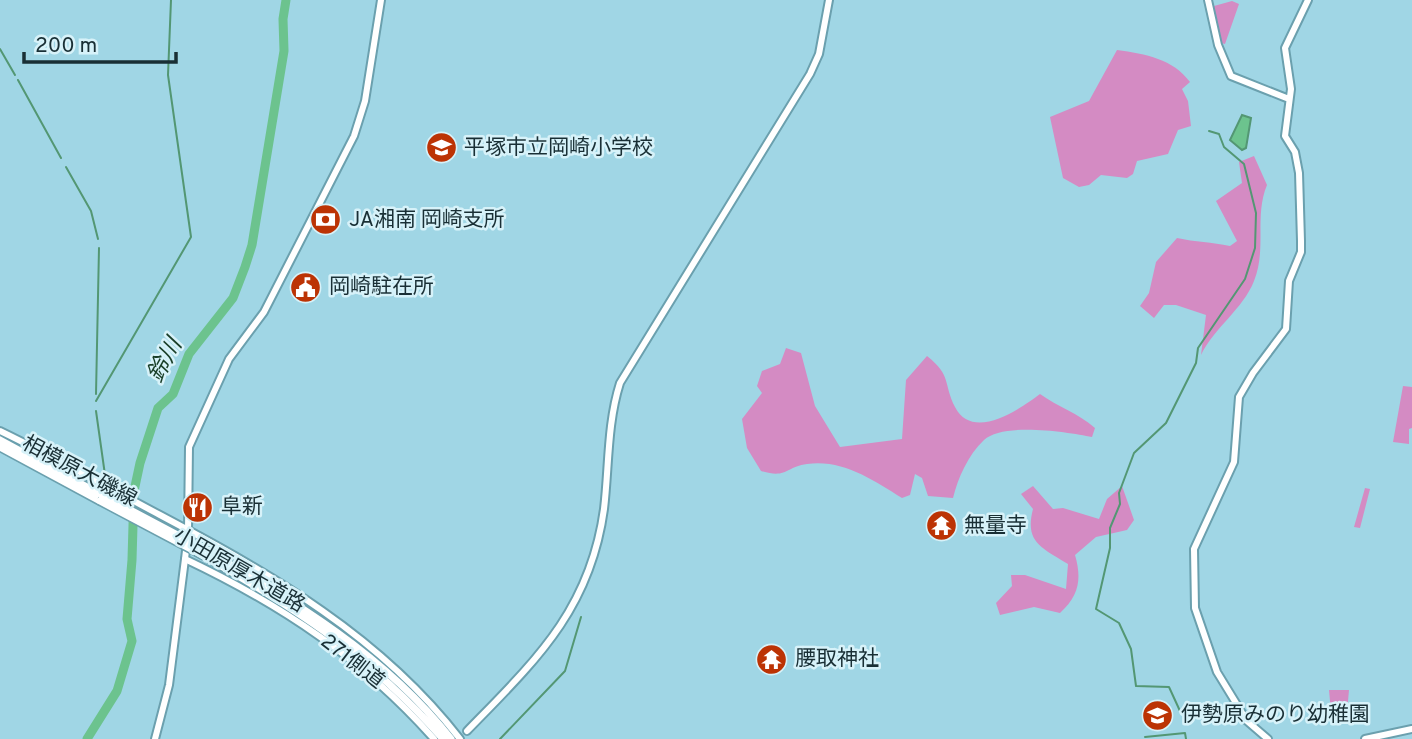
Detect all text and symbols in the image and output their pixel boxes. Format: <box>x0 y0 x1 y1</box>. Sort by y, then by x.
scale bar <box>24 21 177 65</box>
text: 200 m <box>35 33 97 60</box>
school or university icon: 平塚市立岡崎小学校 <box>424 131 458 165</box>
place label: 平塚市立岡崎小学校 <box>464 135 653 162</box>
bank icon: JA湘南 岡崎支所 <box>309 203 343 237</box>
place label: JA湘南 岡崎支所 <box>349 207 505 234</box>
public building icon: 岡崎駐在所 <box>289 270 323 304</box>
place label: 岡崎駐在所 <box>329 274 434 301</box>
water label: 鈴川 <box>142 331 191 388</box>
street label: 相模原大磯線 <box>17 431 141 513</box>
restaurant icon: 阜新 <box>181 490 215 524</box>
place label: 阜新 <box>221 494 263 521</box>
temple icon: 無量寺 <box>924 509 958 543</box>
place label: 無量寺 <box>964 513 1027 540</box>
street label: 小田原厚木道路 <box>169 523 309 619</box>
street label: 271側道 <box>315 629 389 695</box>
temple icon: 腰取神社 <box>755 642 789 676</box>
place label: 腰取神社 <box>795 646 879 673</box>
school or university icon: 伊勢原みのり幼稚園 <box>1141 698 1175 732</box>
place label: 伊勢原みのり幼稚園 <box>1181 702 1370 729</box>

